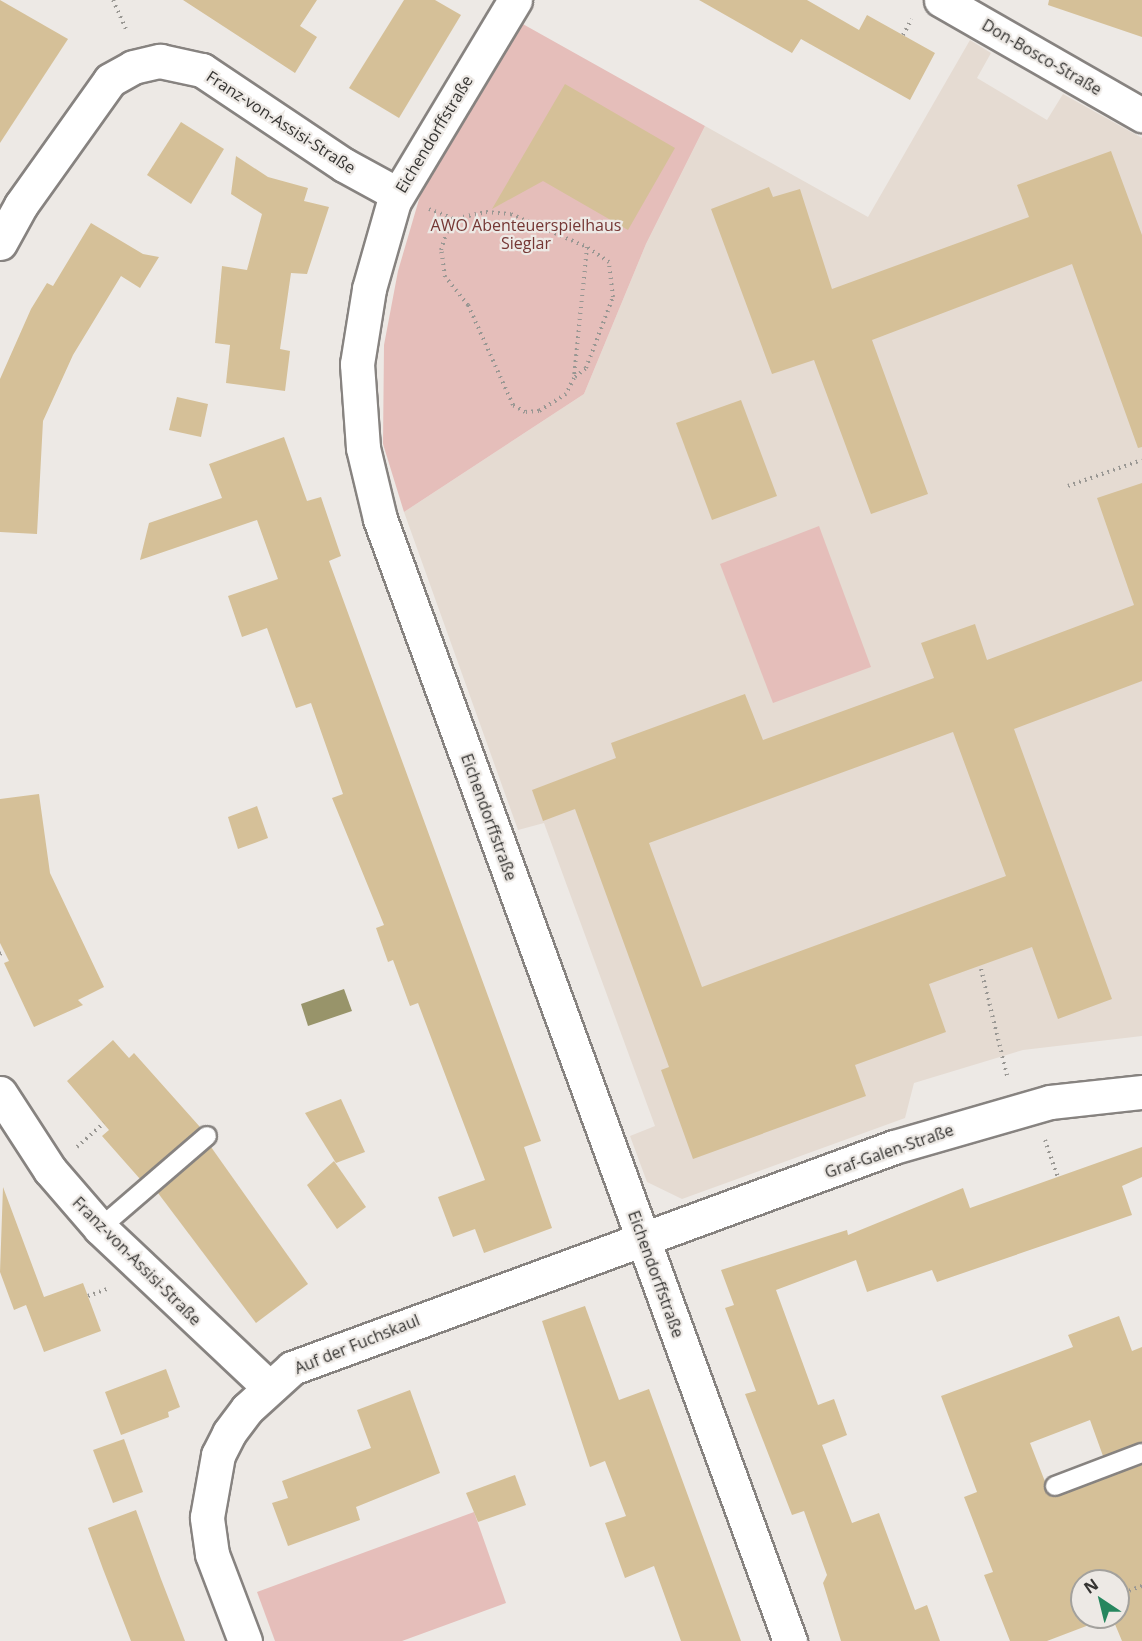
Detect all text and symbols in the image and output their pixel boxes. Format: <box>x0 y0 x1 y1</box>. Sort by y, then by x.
street label: Don-Bosco-Straße <box>979 15 1105 99</box>
street label: Franz-von-Assisi-Straße <box>203 67 359 177</box>
street label: Eichendorffstraße <box>391 72 477 196</box>
park label: AWO Abenteuerspielhaus Sieglar <box>431 215 621 253</box>
street label: Eichendorffstraße <box>457 751 521 883</box>
street label: Graf-Galen-Straße <box>822 1120 956 1182</box>
street label: Franz-von-Assisi-Straße <box>69 1193 205 1329</box>
street label: Eichendorffstraße <box>624 1208 688 1340</box>
street label: Auf der Fuchskaul <box>292 1310 422 1378</box>
north arrow <box>1070 1569 1130 1629</box>
text: N <box>1079 1573 1102 1599</box>

